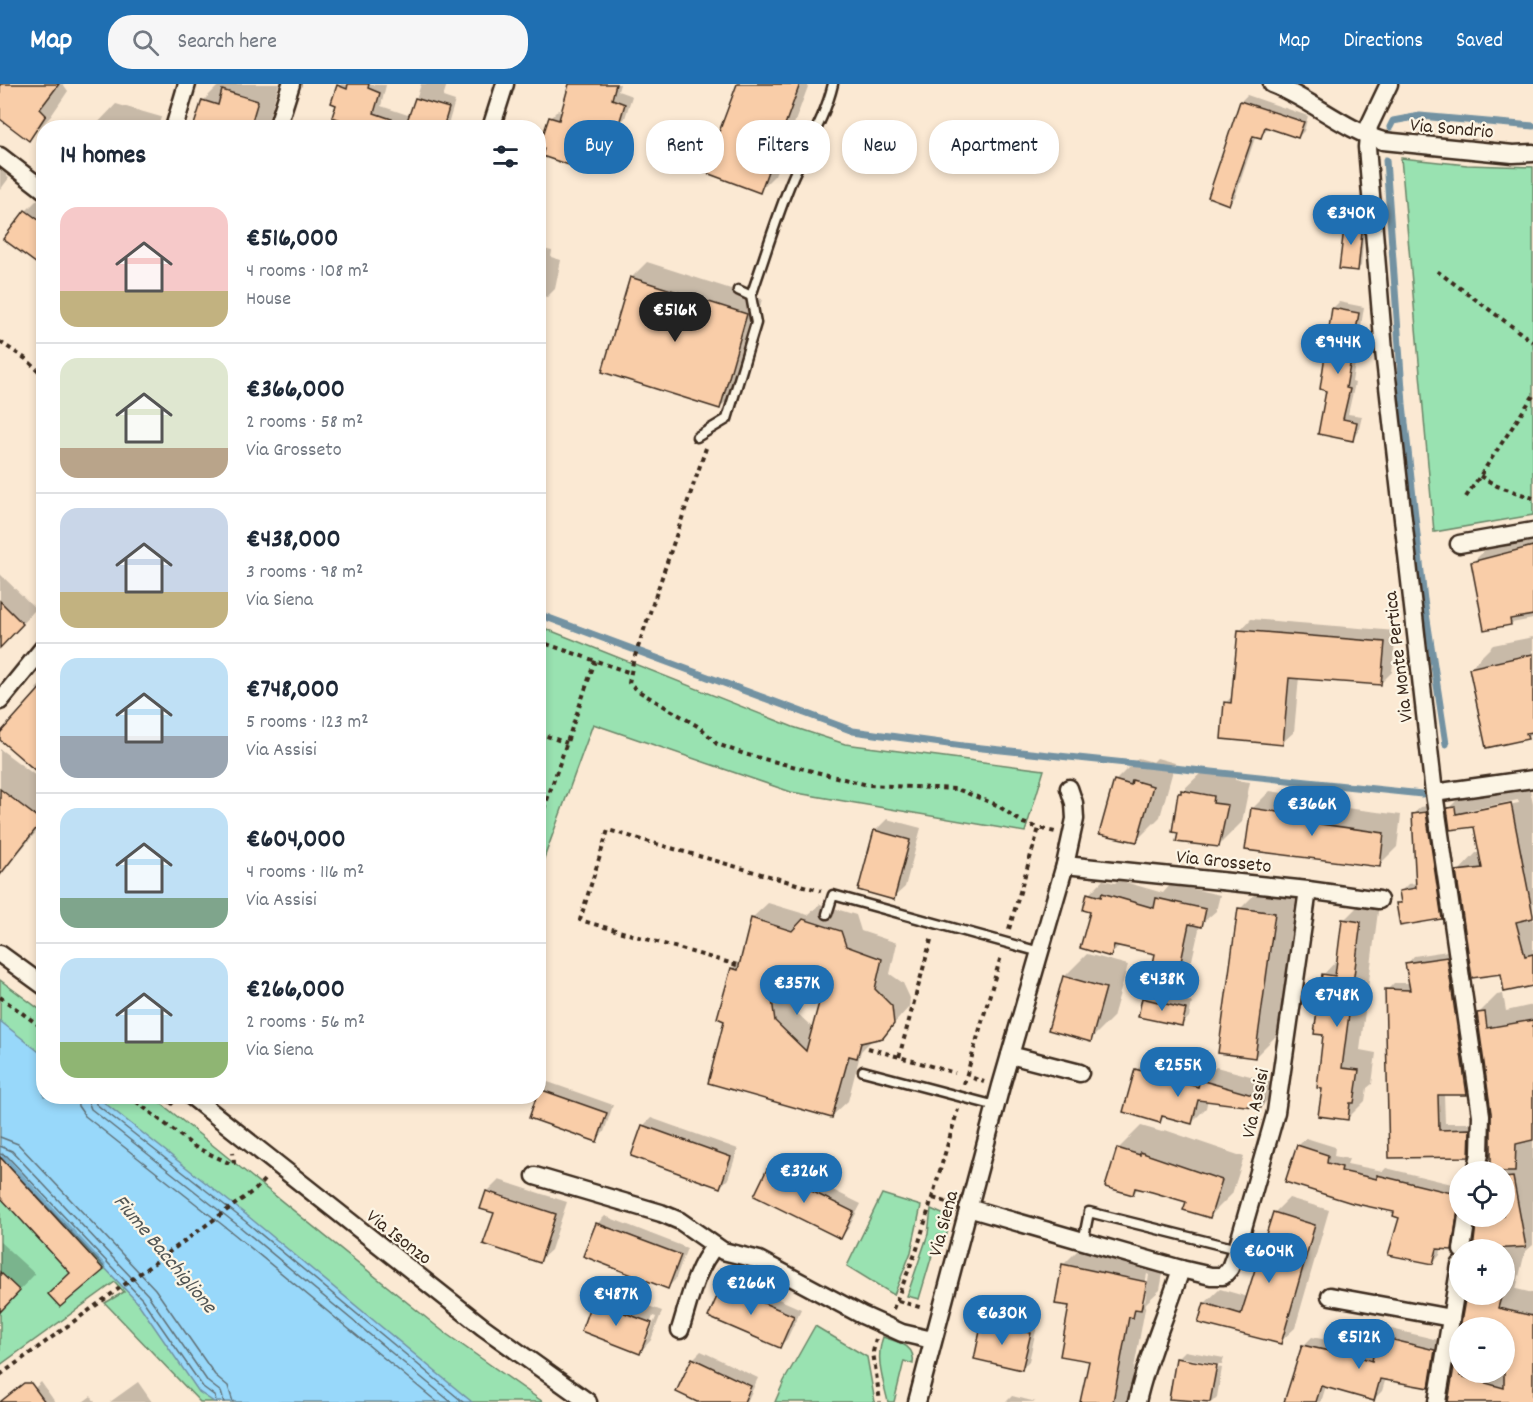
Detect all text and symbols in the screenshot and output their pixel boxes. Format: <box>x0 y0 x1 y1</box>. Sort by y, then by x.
search box <box>108 15 528 69</box>
text: Map <box>30 22 72 62</box>
icon: search <box>129 26 162 59</box>
text: Search here <box>177 27 277 58</box>
text: Map <box>1279 27 1310 57</box>
text: Directions <box>1343 27 1423 57</box>
text: Saved <box>1456 27 1503 57</box>
street label: Via Sondrio <box>1409 112 1495 148</box>
chip: Buy <box>564 120 634 174</box>
chip: Rent <box>646 120 724 174</box>
chip: Filters <box>736 120 830 174</box>
chip: New <box>842 120 917 174</box>
chip: Apartment <box>929 120 1059 174</box>
text: 14 homes <box>60 138 146 175</box>
icon: filters <box>489 140 522 173</box>
pin: €340K <box>1309 195 1393 246</box>
text: €340K <box>1327 200 1375 228</box>
text: €516,000 <box>246 221 338 258</box>
icon: home <box>108 231 180 303</box>
text: 4 rooms · 108 m² <box>246 258 369 286</box>
text: House <box>246 286 291 314</box>
pin: €516K <box>633 292 717 343</box>
text: €516K <box>653 297 697 325</box>
pin: €944K <box>1296 324 1380 375</box>
text: €944K <box>1315 329 1361 357</box>
text: €366,000 <box>246 372 345 409</box>
icon: home <box>108 382 180 454</box>
text: 2 rooms · 58 m² <box>246 409 363 437</box>
text: Via Grosseto <box>246 437 342 465</box>
text: €438,000 <box>246 522 341 559</box>
icon: home <box>108 532 180 604</box>
text: 3 rooms · 98 m² <box>246 559 363 587</box>
text: Via Siena <box>246 587 313 615</box>
street label: Via Monte Pertica <box>1378 589 1422 724</box>
text: €748,000 <box>246 672 339 709</box>
icon: home <box>108 682 180 754</box>
text: 5 rooms · 123 m² <box>246 709 369 737</box>
text: Via Assisi <box>246 737 317 765</box>
pin: €366K <box>1270 786 1354 837</box>
text: €366K <box>1288 791 1336 819</box>
text: €604,000 <box>246 822 346 859</box>
icon: home <box>108 832 180 904</box>
street label: Via Grosseto <box>1175 844 1273 882</box>
text: 4 rooms · 116 m² <box>246 859 364 887</box>
text: Via Assisi <box>246 887 317 915</box>
pin: €438K <box>1120 961 1204 1012</box>
pin: €357K <box>755 965 839 1016</box>
text: €438K <box>1139 966 1185 994</box>
text: €357K <box>774 970 820 998</box>
text: €266,000 <box>246 972 345 1009</box>
pin: €748K <box>1295 977 1379 1028</box>
icon: home <box>108 982 180 1054</box>
text: €748K <box>1315 982 1359 1010</box>
text: 2 rooms · 56 m² <box>246 1009 365 1037</box>
text: Via Siena <box>246 1037 313 1065</box>
pin: €255K <box>1136 1047 1220 1098</box>
text: €255K <box>1154 1052 1202 1080</box>
street label: Via Assisi <box>1236 1066 1278 1141</box>
pin: €326K <box>762 1153 846 1204</box>
text: €326K <box>780 1158 828 1186</box>
map controls <box>1449 1161 1515 1383</box>
button: locate <box>1449 1161 1515 1227</box>
street label: Via Siena <box>923 1187 967 1260</box>
water label: Fiume Bacchiglione <box>105 1189 224 1322</box>
street label: Via Isonzo <box>359 1204 437 1273</box>
pin: €604K <box>1227 1233 1311 1284</box>
text: €604K <box>1244 1238 1294 1266</box>
button: + <box>1449 1239 1515 1305</box>
pin: €266K <box>709 1265 793 1316</box>
text: €266K <box>727 1270 775 1298</box>
pin: €487K <box>574 1276 658 1327</box>
text: €487K <box>594 1281 638 1309</box>
pin: €630K <box>960 1295 1044 1346</box>
text: €630K <box>977 1300 1027 1328</box>
button: − <box>1449 1317 1515 1383</box>
pin: €512K <box>1317 1319 1401 1370</box>
text: €512K <box>1338 1324 1380 1352</box>

